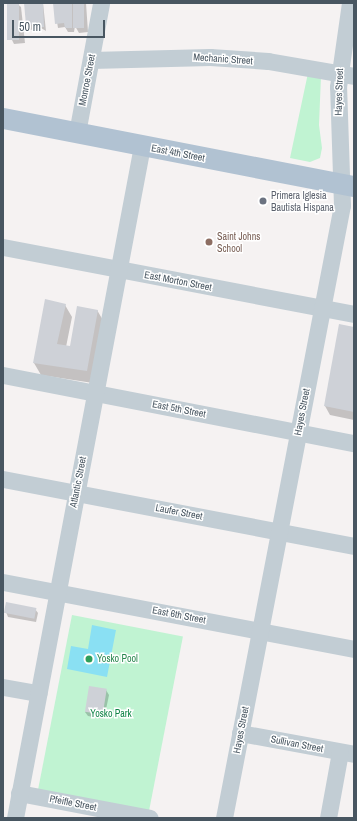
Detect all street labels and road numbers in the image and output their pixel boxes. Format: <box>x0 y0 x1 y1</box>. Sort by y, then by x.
street label: Mechanic Street <box>193 51 253 67</box>
street label: Monroe Street <box>76 53 98 107</box>
street label: Hayes Street <box>332 68 346 116</box>
street label: East 4th Street <box>150 142 206 164</box>
street label: East Morton Street <box>143 269 213 293</box>
street label: Hayes Street <box>292 388 312 436</box>
street label: East 5th Street <box>151 398 207 420</box>
street label: Atlantic Street <box>67 456 89 508</box>
street label: Laufer Street <box>155 502 203 522</box>
street label: East 6th Street <box>151 604 207 626</box>
street label: Hayes Street <box>231 706 251 754</box>
street label: Sullivan Street <box>270 733 324 755</box>
street label: Pfeifle Street <box>49 793 97 813</box>

